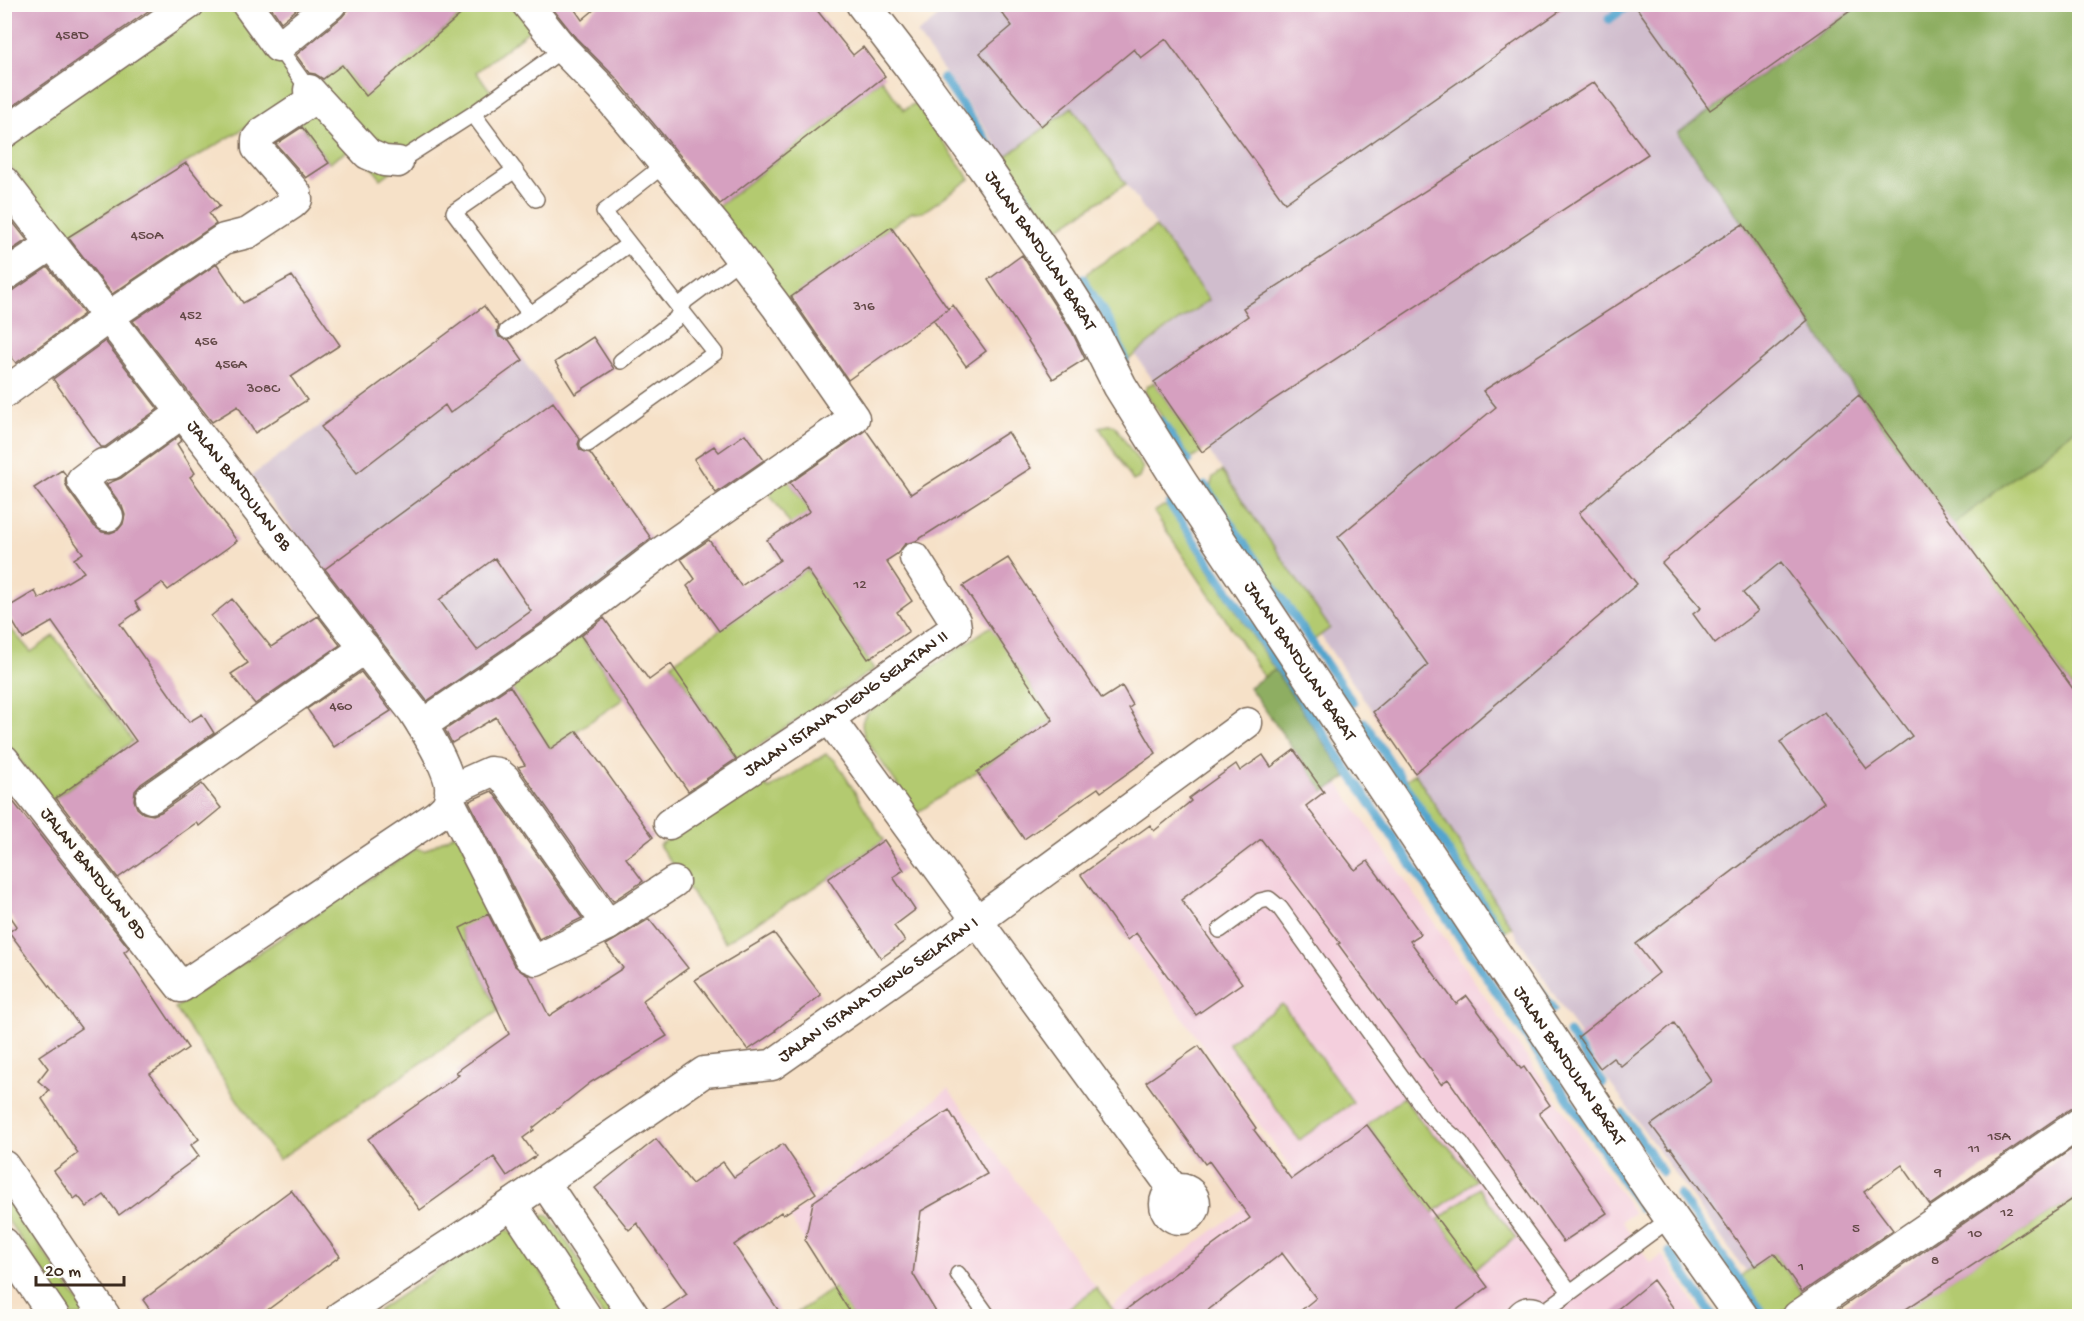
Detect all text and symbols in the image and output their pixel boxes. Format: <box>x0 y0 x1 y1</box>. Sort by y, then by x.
house number: 458D <box>56 27 89 45</box>
street label: JALAN BANDULAN BARAT <box>980 167 1101 335</box>
house number: 450A <box>131 227 164 245</box>
house number: 316 <box>852 298 875 316</box>
house number: 452 <box>180 307 202 325</box>
house number: 456 <box>195 333 218 351</box>
house number: 456A <box>215 356 248 374</box>
house number: 308C <box>246 380 280 398</box>
street label: JALAN BANDULAN 8B <box>182 416 296 556</box>
house number: 12 <box>852 576 867 594</box>
street label: JALAN BANDULAN BARAT <box>1239 578 1361 746</box>
street label: JALAN ISTANA DIENG SELATAN II <box>740 626 953 782</box>
house number: 460 <box>329 698 353 716</box>
street label: JALAN BANDULAN 8D <box>35 804 151 944</box>
street label: JALAN ISTANA DIENG SELATAN I <box>774 913 983 1068</box>
street label: JALAN BANDULAN BARAT <box>1508 982 1630 1150</box>
house number: 15A <box>1987 1128 2012 1146</box>
house number: 11 <box>1967 1140 1980 1158</box>
house number: 9 <box>1933 1164 1942 1182</box>
house number: 12 <box>1999 1204 2014 1222</box>
house number: 5 <box>1852 1220 1860 1238</box>
house number: 10 <box>1967 1225 1983 1243</box>
scale bar <box>36 1249 124 1287</box>
house number: 8 <box>1931 1252 1939 1270</box>
house number: 1 <box>1797 1258 1804 1276</box>
text: 20 m <box>45 1262 81 1283</box>

